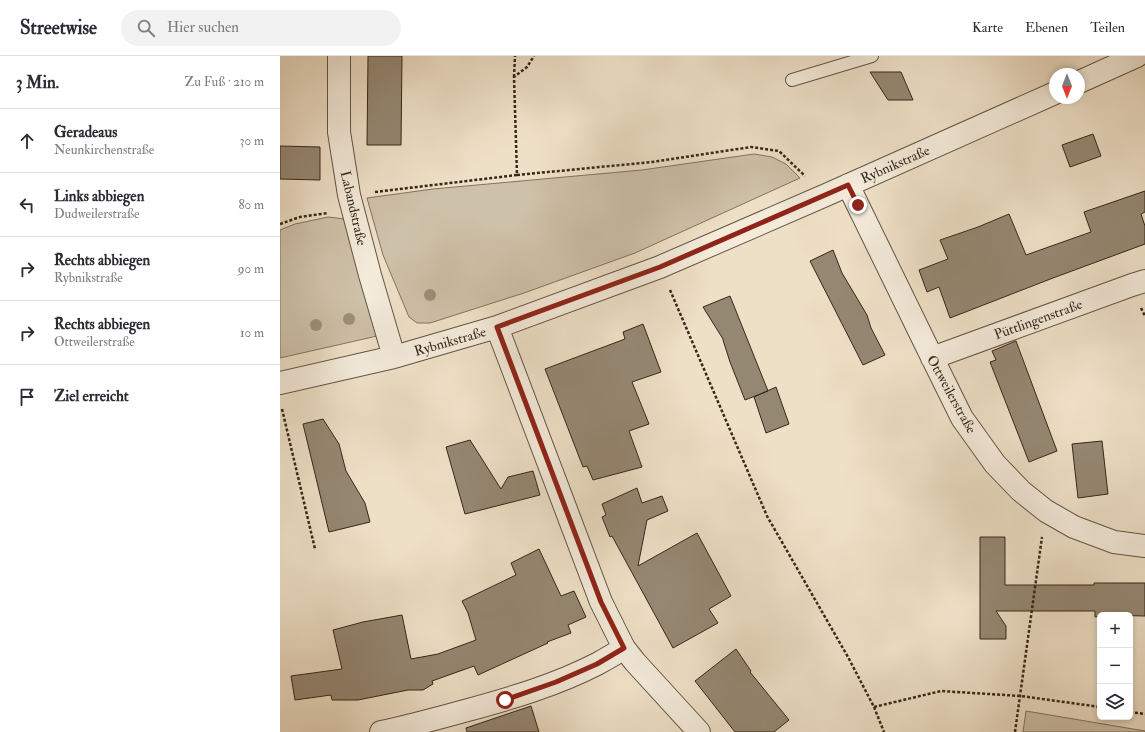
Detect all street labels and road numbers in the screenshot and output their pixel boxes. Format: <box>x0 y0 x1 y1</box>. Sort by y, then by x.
street label: Rybnikstraße <box>858 142 933 188</box>
street label: Labandstraße <box>337 169 370 247</box>
street label: Püttlingenstraße <box>992 296 1085 343</box>
street label: Rybnikstraße <box>412 323 488 361</box>
street label: Ottweilerstraße <box>923 352 980 436</box>

